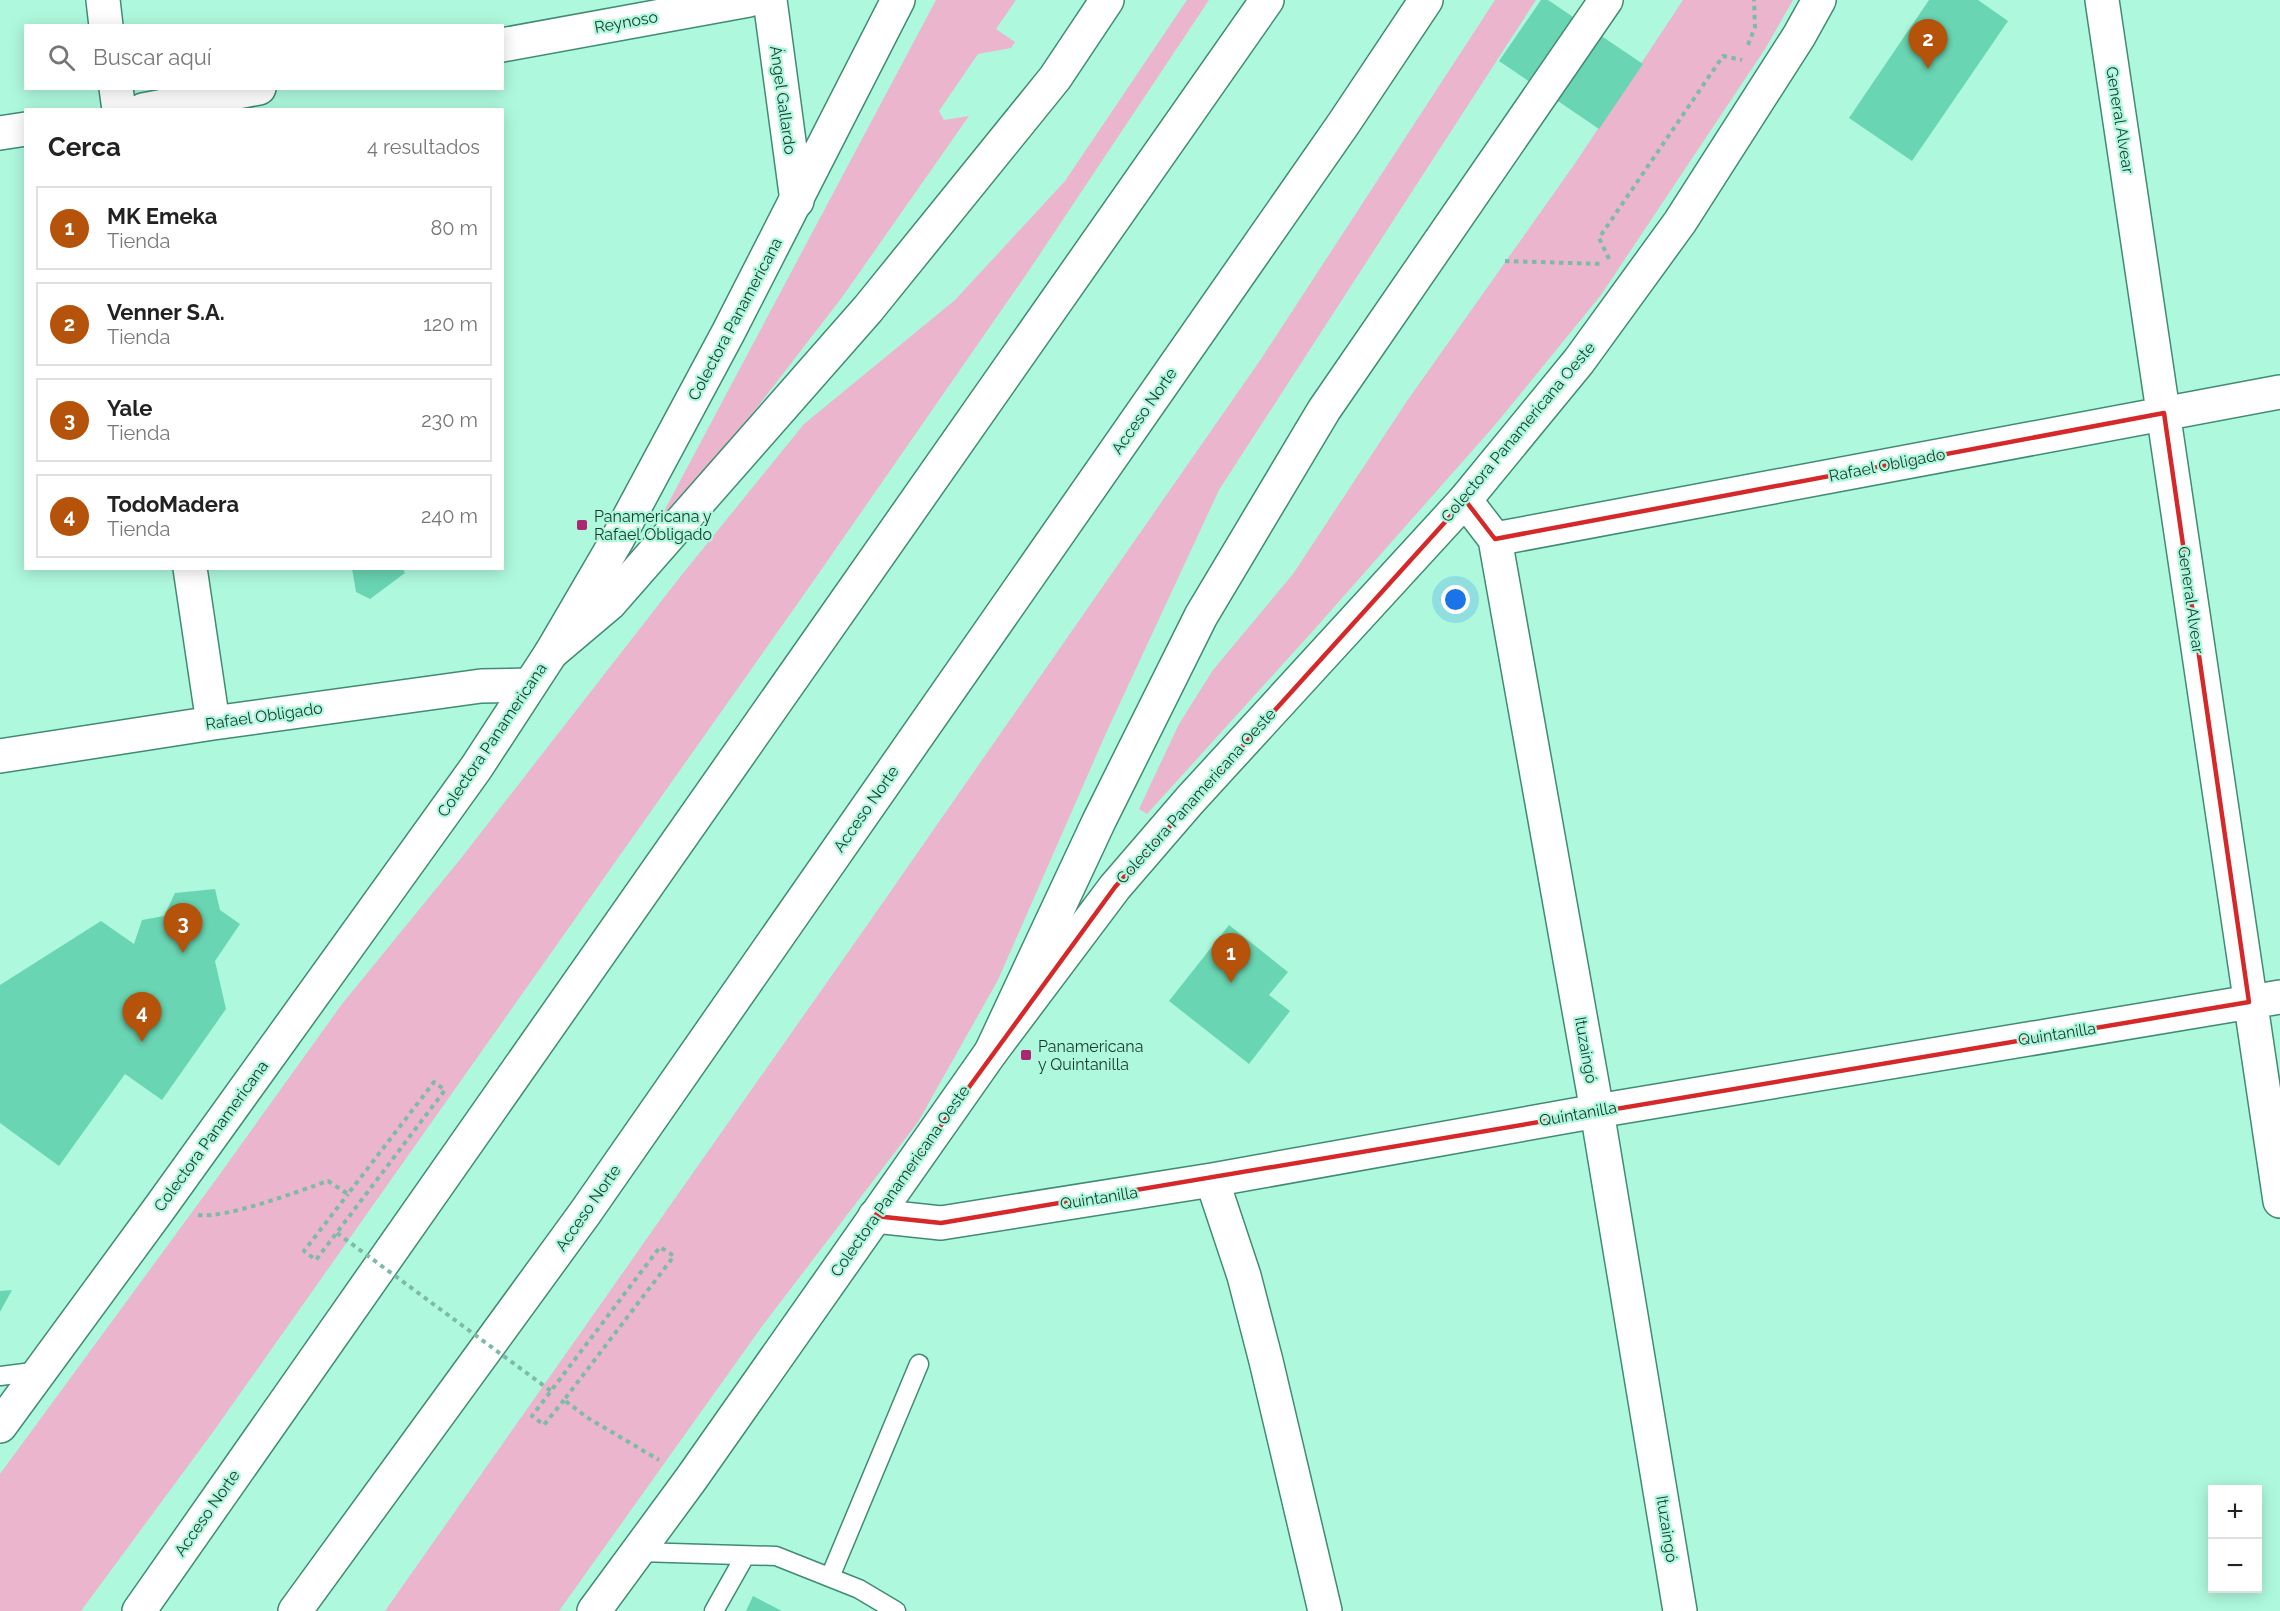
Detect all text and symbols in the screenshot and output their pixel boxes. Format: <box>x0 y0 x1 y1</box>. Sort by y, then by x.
street label: Reynoso <box>593 7 659 37</box>
pin: 2 <box>1908 20 1948 69</box>
search box <box>24 24 504 90</box>
icon: search <box>45 41 78 74</box>
text: Buscar aquí <box>93 44 212 70</box>
street label: Ángel Gallardo <box>766 44 801 156</box>
street label: General Alvear <box>2102 65 2138 175</box>
text: Cerca <box>48 132 121 162</box>
text: 4 resultados <box>367 135 480 159</box>
text: MK Emeka <box>107 203 217 229</box>
text: 1 <box>65 216 74 240</box>
text: 80 m <box>430 216 478 240</box>
text: Tienda <box>107 229 170 253</box>
street label: Colectora Panamericana <box>684 234 786 404</box>
text: Venner S.A. <box>107 299 225 325</box>
text: 2 <box>64 312 75 336</box>
text: 120 m <box>423 312 478 336</box>
text: Tienda <box>107 325 170 349</box>
street label: Colectora Panamericana Oeste <box>1437 338 1599 526</box>
street label: Acceso Norte <box>1107 364 1181 458</box>
text: Yale <box>107 395 152 421</box>
text: 3 <box>64 408 75 432</box>
text: 230 m <box>421 408 478 432</box>
text: Tienda <box>107 421 170 445</box>
street label: Rafael Obligado <box>1827 444 1947 486</box>
text: TodoMadera <box>107 491 239 517</box>
text: 4 <box>64 504 75 528</box>
text: 240 m <box>421 504 478 528</box>
place label: Panamericana y Rafael Obligado <box>594 507 712 544</box>
text: Tienda <box>107 517 170 541</box>
marker: Panamericana y Rafael Obligado <box>575 518 589 532</box>
street label: General Alvear <box>2174 545 2208 655</box>
your location <box>1441 585 1470 614</box>
street label: Colectora Panamericana <box>433 659 551 821</box>
street label: Rafael Obligado <box>204 698 324 734</box>
street label: Colectora Panamericana Oeste <box>1112 704 1280 888</box>
street label: Acceso Norte <box>829 762 903 856</box>
pin: 3 <box>164 904 202 953</box>
pin: 1 <box>1212 934 1250 983</box>
pin: 4 <box>122 992 162 1042</box>
street label: Ituzaingó <box>1571 1015 1601 1085</box>
street label: Quintanilla <box>2017 1018 2097 1050</box>
place label: Panamericana y Quintanilla <box>1038 1037 1143 1074</box>
marker: Panamericana y Quintanilla <box>1019 1048 1033 1062</box>
street label: Colectora Panamericana <box>150 1057 272 1215</box>
street label: Colectora Panamericana Oeste <box>826 1082 974 1280</box>
street label: Quintanilla <box>1538 1098 1618 1130</box>
street label: Acceso Norte <box>551 1161 625 1255</box>
street label: Quintanilla <box>1059 1182 1139 1214</box>
street label: Acceso Norte <box>170 1466 244 1560</box>
map controls <box>2208 1485 2262 1593</box>
button: + <box>2208 1485 2262 1539</box>
street label: Ituzaingó <box>1652 1494 1682 1564</box>
button: − <box>2208 1539 2262 1593</box>

